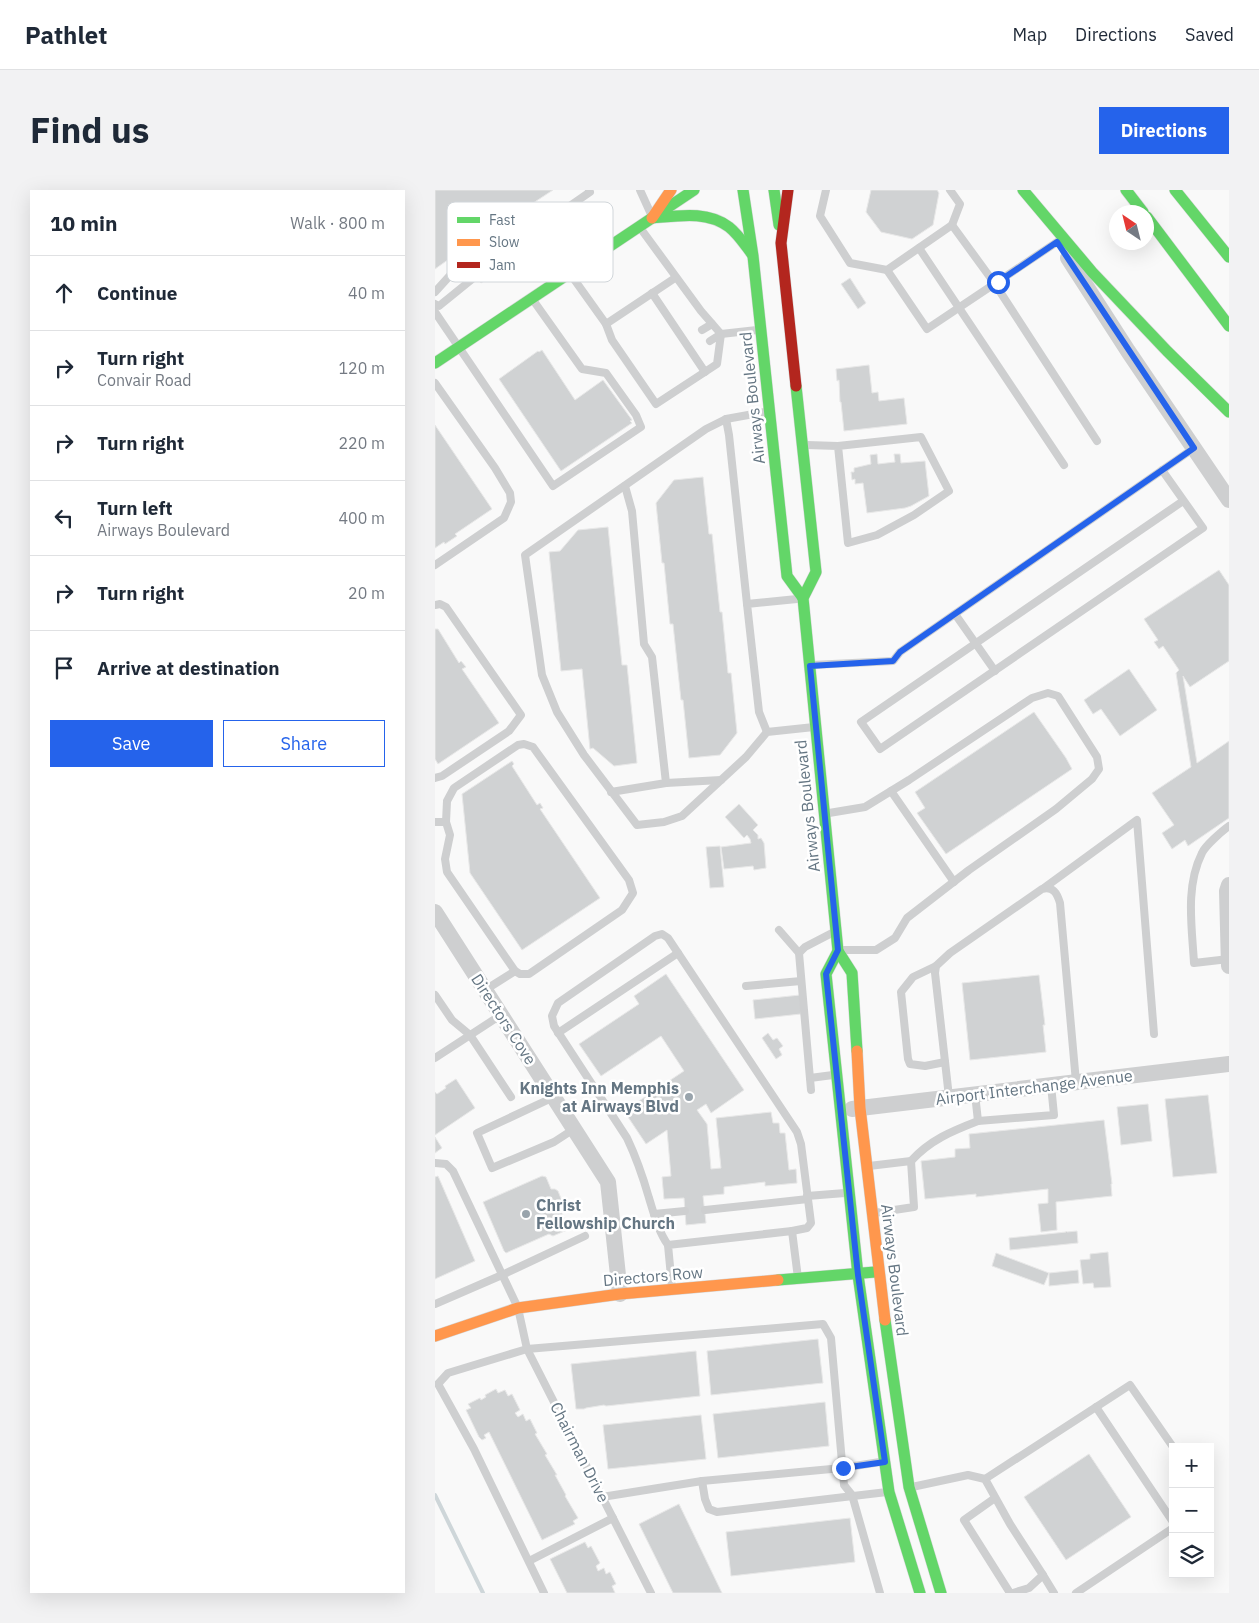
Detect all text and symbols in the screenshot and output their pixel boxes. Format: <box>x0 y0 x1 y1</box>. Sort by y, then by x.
text: Pathlet <box>25 19 107 51</box>
text: Map <box>1012 23 1047 46</box>
text: Directions <box>1075 23 1157 46</box>
text: Saved <box>1185 23 1234 46</box>
text: Find us <box>30 107 149 153</box>
button: Directions <box>1099 107 1229 154</box>
legend <box>447 202 613 282</box>
north arrow <box>1109 205 1154 250</box>
text: 10 min <box>50 209 117 237</box>
text: Fast <box>489 211 515 229</box>
text: Walk · 800 m <box>290 213 385 233</box>
text: Slow <box>489 233 520 251</box>
text: Jam <box>489 256 516 274</box>
route start <box>987 271 1010 294</box>
icon: ahead <box>50 279 78 307</box>
text: Continue <box>97 281 177 305</box>
text: 40 m <box>348 283 385 303</box>
street label: Airways Boulevard <box>735 331 769 465</box>
text: Turn right <box>97 346 184 370</box>
icon: right <box>50 354 78 382</box>
text: 120 m <box>338 358 385 378</box>
text: Convair Road <box>97 370 192 390</box>
icon: right <box>50 429 78 457</box>
text: Turn right <box>97 431 184 455</box>
text: 220 m <box>338 433 385 453</box>
text: Turn left <box>97 496 173 520</box>
icon: left <box>50 504 78 532</box>
text: 400 m <box>338 508 385 528</box>
text: Airways Boulevard <box>97 520 230 540</box>
icon: right <box>50 579 78 607</box>
text: Turn right <box>97 581 184 605</box>
text: 20 m <box>348 583 385 603</box>
icon: arrive <box>50 654 78 682</box>
text: Arrive at destination <box>97 656 280 680</box>
button: Save <box>50 720 213 767</box>
button: Share <box>223 720 385 767</box>
street label: Airways Boulevard <box>790 739 824 873</box>
street label: Directors Cove <box>467 970 541 1068</box>
street label: Airport Interchange Avenue <box>934 1065 1134 1109</box>
place label: Knights Inn Memphis at Airways Blvd <box>520 1078 679 1116</box>
marker: Knights Inn Memphis at Airways Blvd <box>683 1091 695 1103</box>
place label: Christ Fellowship Church <box>536 1195 675 1233</box>
street label: Airways Boulevard <box>877 1203 913 1337</box>
marker: Christ Fellowship Church <box>520 1208 532 1220</box>
street label: Directors Row <box>602 1262 704 1290</box>
street label: Chairman Drive <box>546 1398 614 1506</box>
map controls <box>1169 1443 1214 1578</box>
button: + <box>1169 1443 1214 1488</box>
route end <box>832 1457 855 1480</box>
button: − <box>1169 1488 1214 1533</box>
button: layers <box>1169 1533 1214 1578</box>

